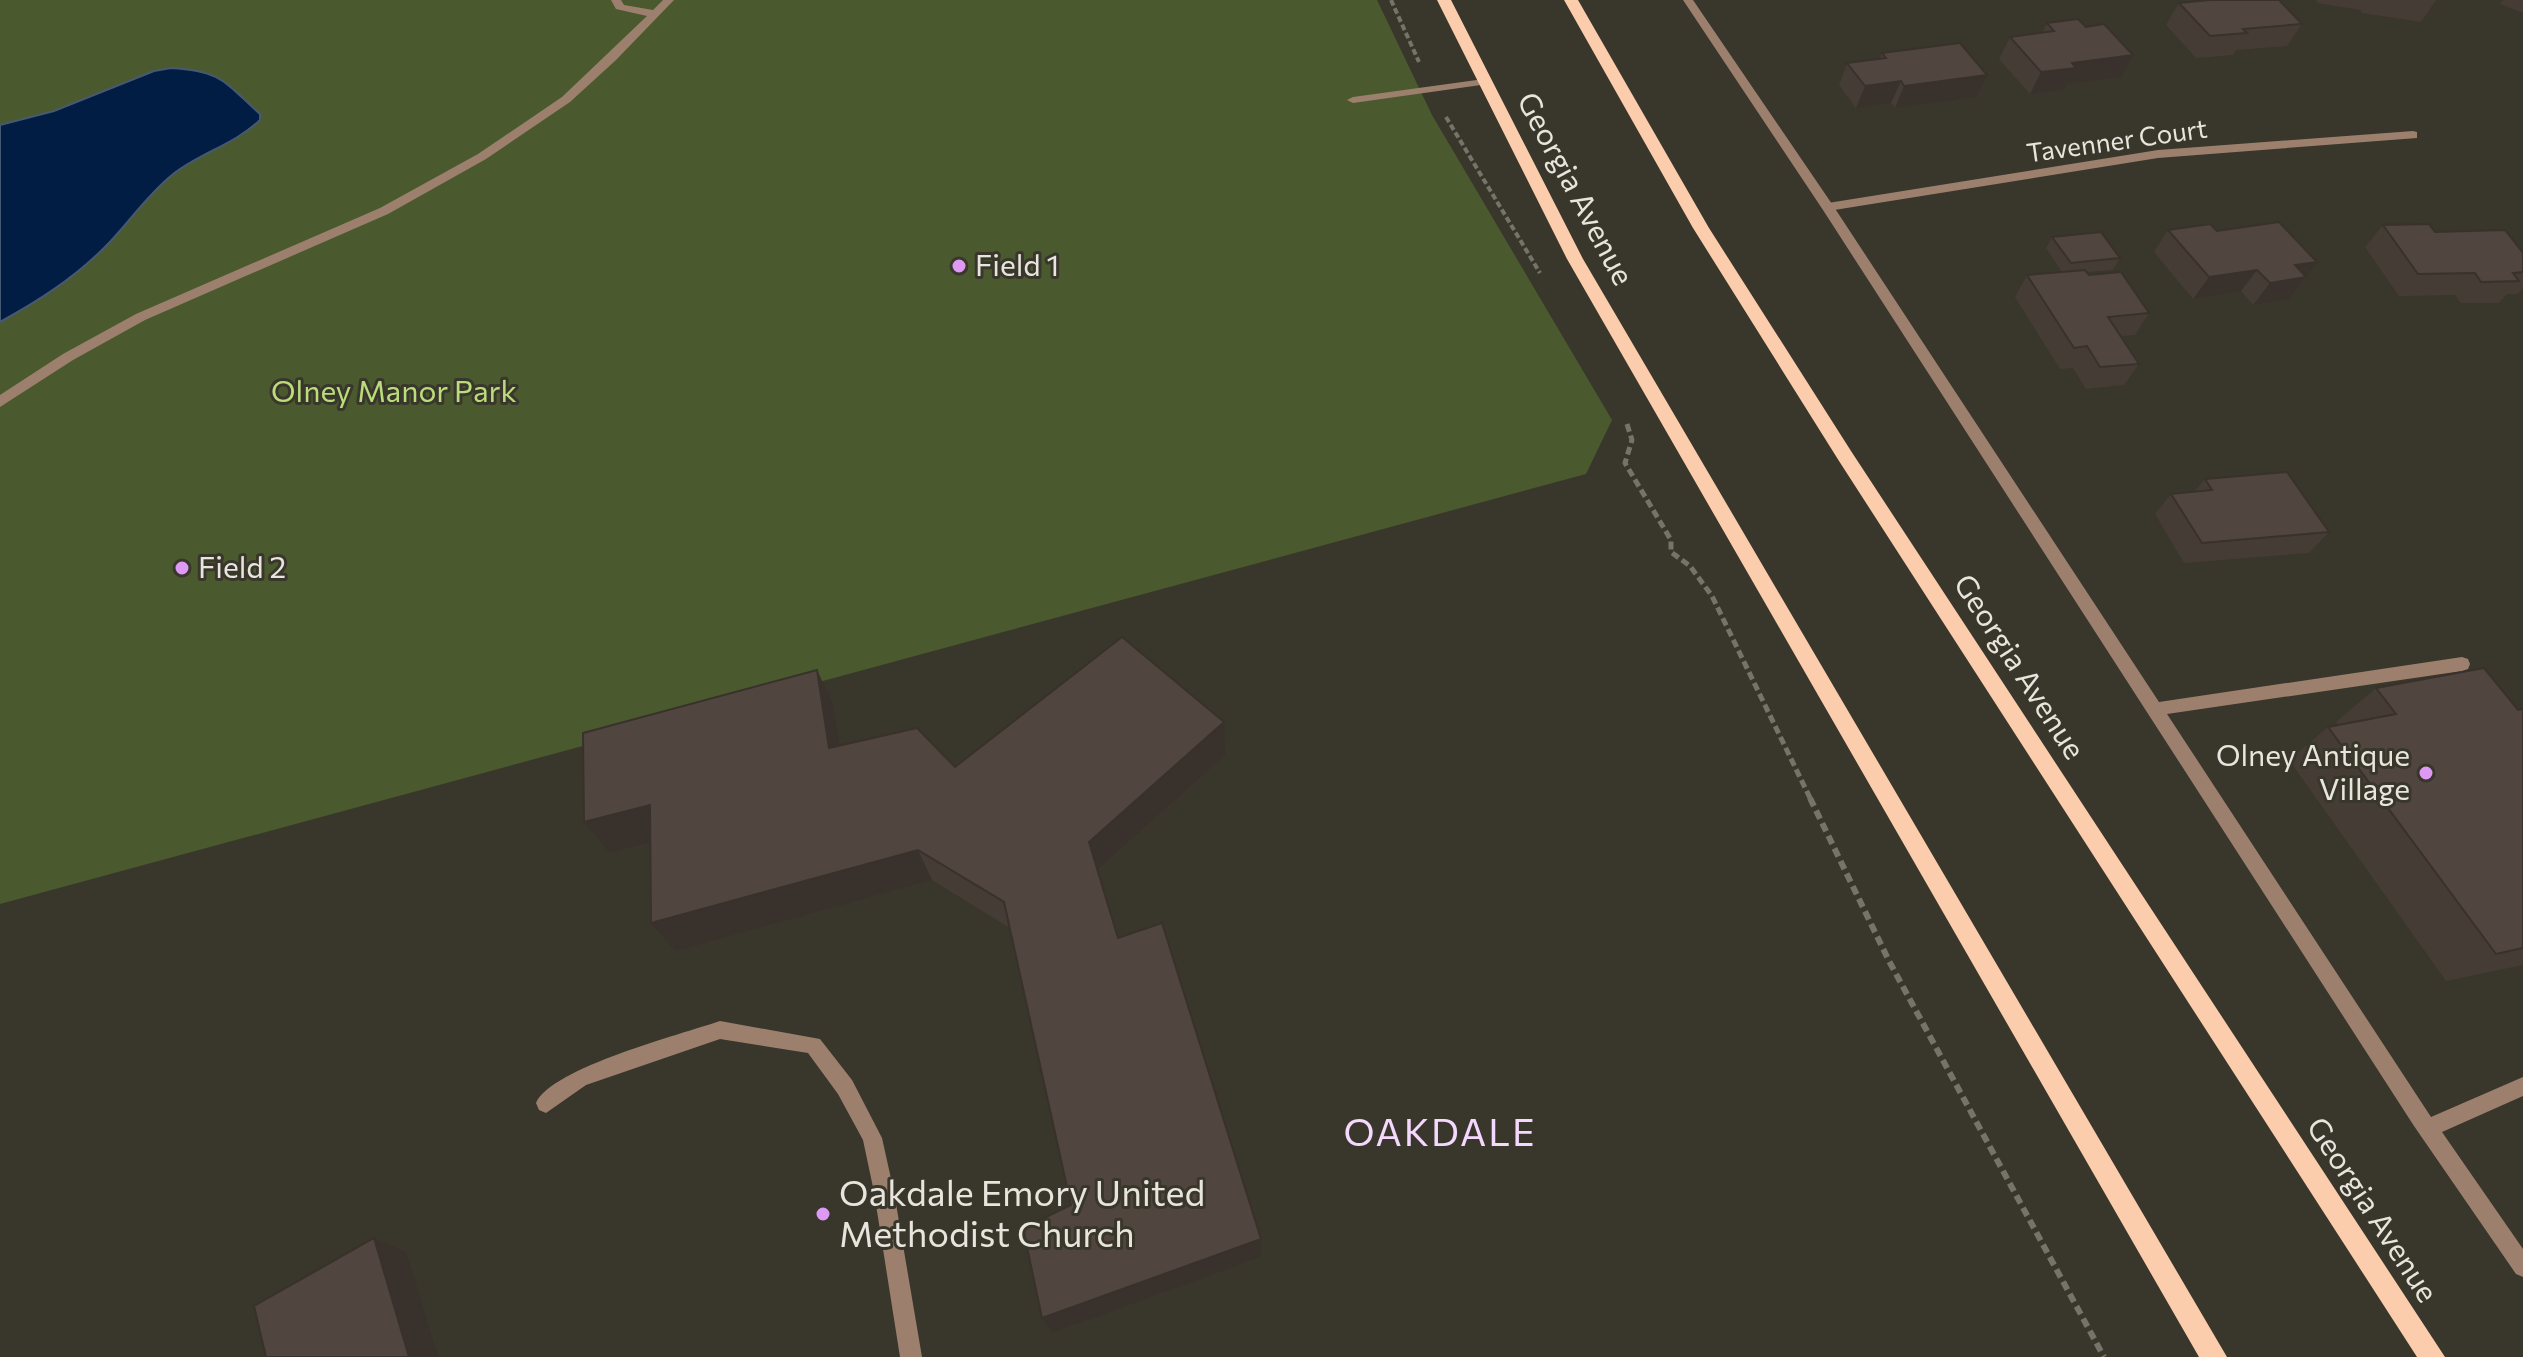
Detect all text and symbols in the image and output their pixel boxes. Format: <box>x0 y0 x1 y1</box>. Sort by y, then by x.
street label: Georgia Avenue <box>1511 85 1644 291</box>
street label: Tavenner Court <box>2024 111 2209 168</box>
place label: Field 1 <box>975 245 1059 282</box>
marker: Field 1 <box>950 257 968 275</box>
park label: Olney Manor Park <box>271 371 517 408</box>
place label: Field 2 <box>198 547 286 584</box>
marker: Field 2 <box>173 559 191 577</box>
street label: Georgia Avenue <box>1948 566 2095 765</box>
place label: Olney Antique Village <box>2216 735 2410 806</box>
marker: Olney Antique Village <box>2417 764 2435 782</box>
district label: OAKDALE <box>1344 1107 1537 1154</box>
street label: Georgia Avenue <box>2301 1109 2448 1308</box>
place label: Oakdale Emory United Methodist Church <box>839 1169 1205 1254</box>
marker: Oakdale Emory United Methodist Church <box>814 1205 832 1223</box>

